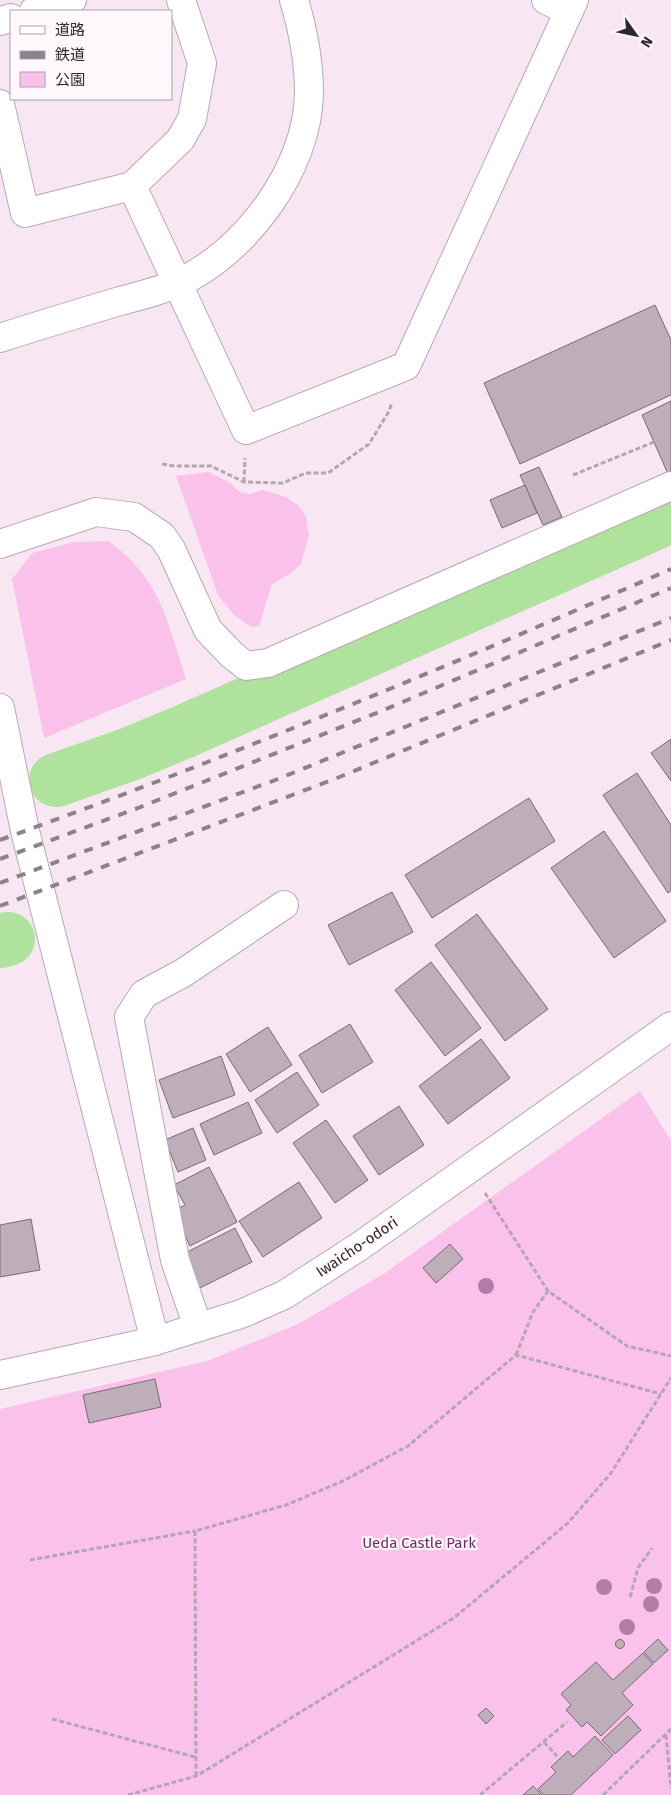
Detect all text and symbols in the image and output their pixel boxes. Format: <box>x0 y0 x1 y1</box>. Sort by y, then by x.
legend <box>10 10 172 100</box>
north arrow <box>611 10 661 60</box>
text: 道路 <box>55 21 85 39</box>
text: N <box>637 33 656 50</box>
text: 鉄道 <box>55 46 85 64</box>
text: 公園 <box>55 71 85 89</box>
street label: Iwaicho-odori <box>313 1213 401 1281</box>
park label: Ueda Castle Park <box>362 1534 476 1552</box>

